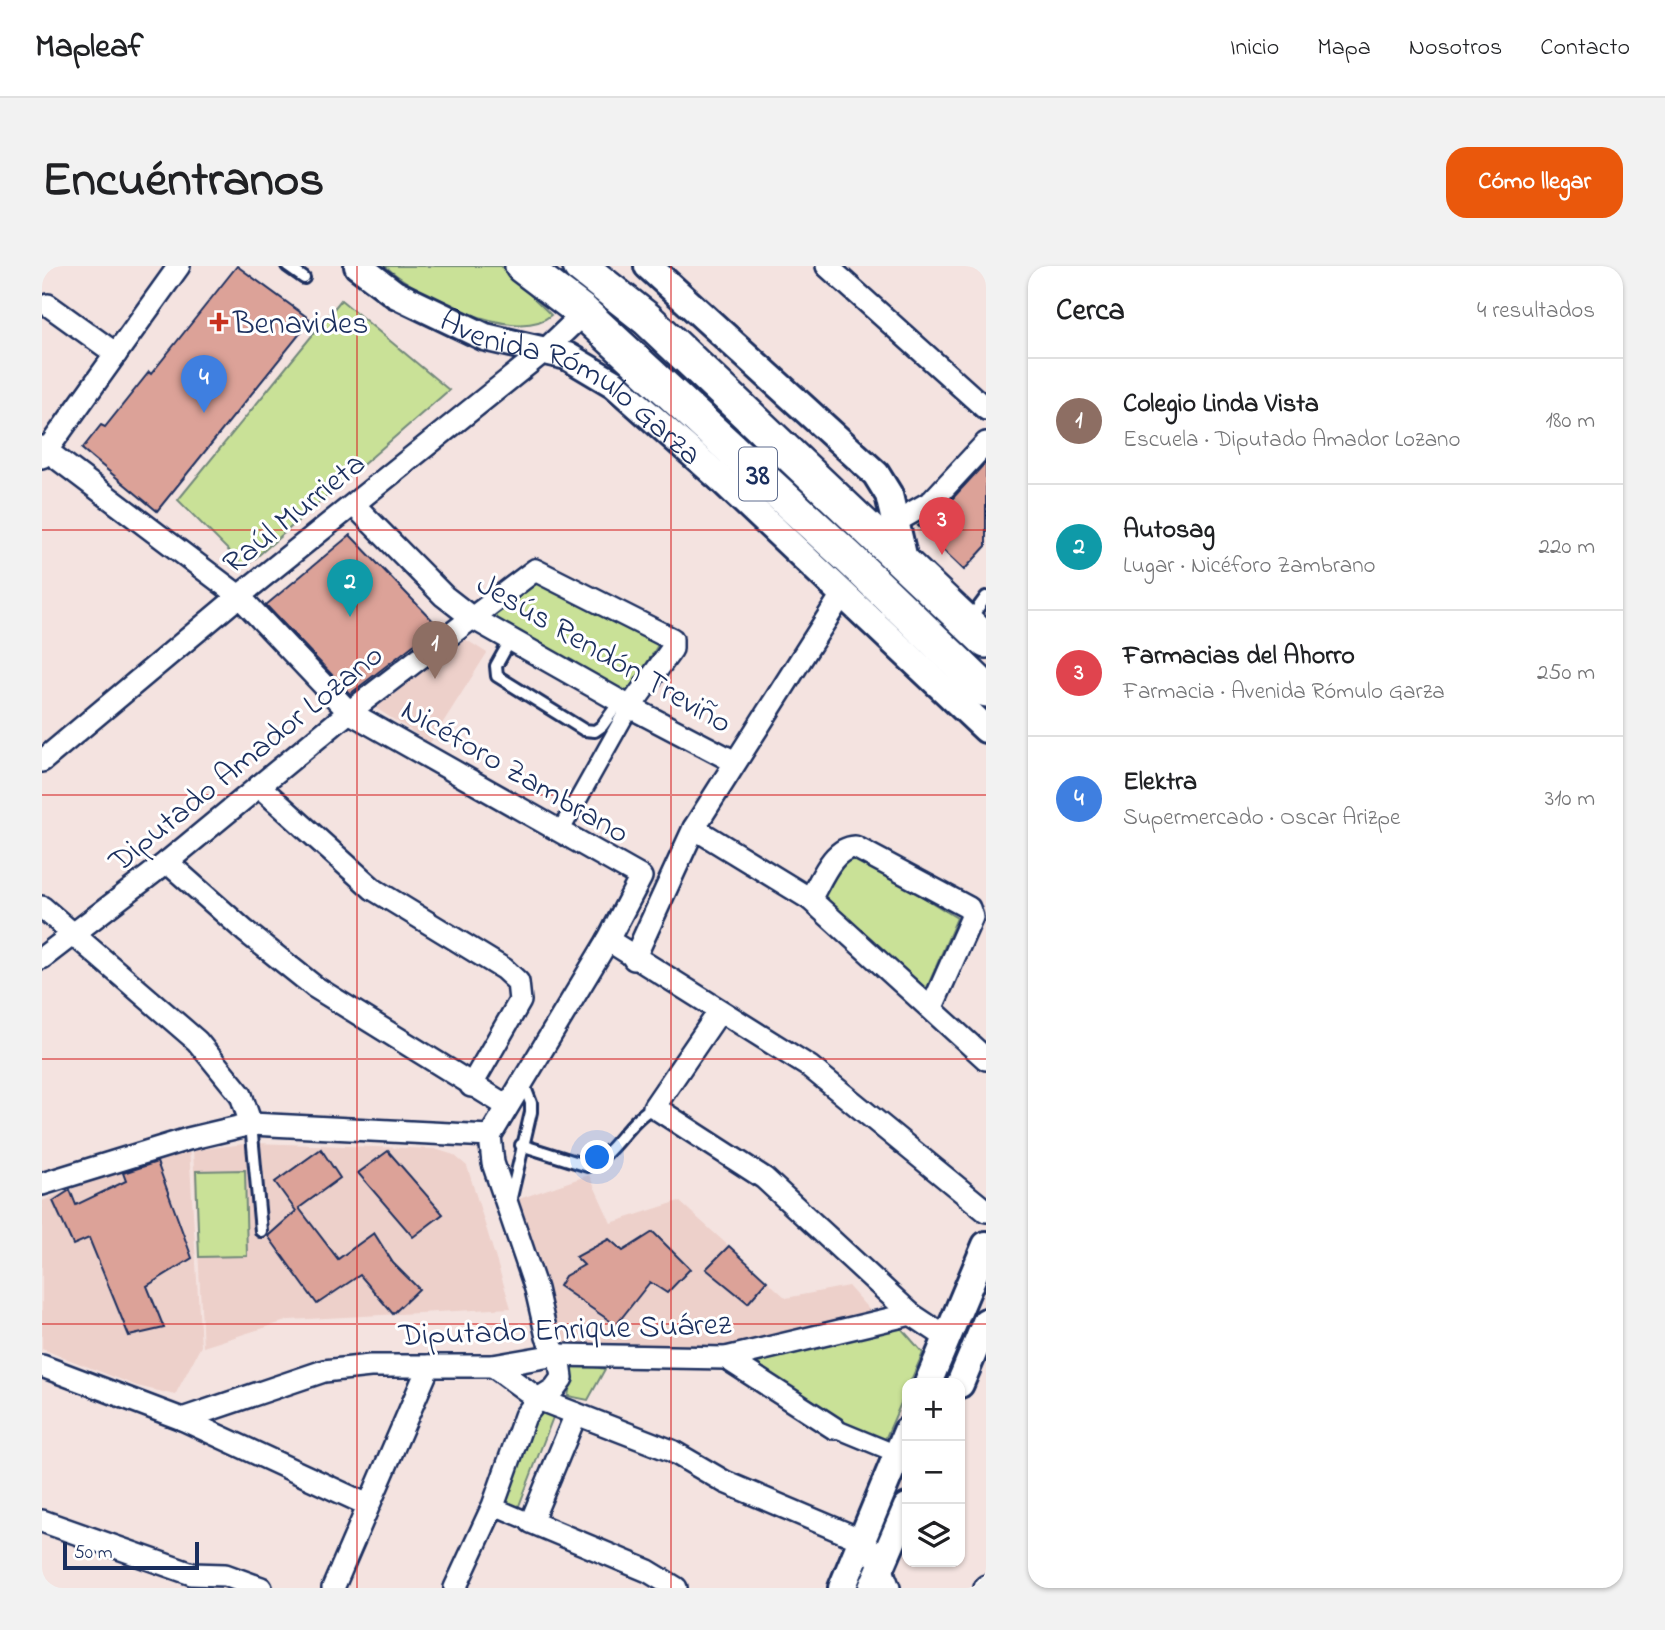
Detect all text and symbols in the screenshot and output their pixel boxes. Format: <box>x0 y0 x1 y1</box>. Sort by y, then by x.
text: Mapleaf <box>35 24 143 72</box>
text: Inicio <box>1230 31 1279 66</box>
text: Mapa <box>1317 31 1371 66</box>
text: Nosotros <box>1409 31 1502 66</box>
text: Contacto <box>1540 31 1630 66</box>
text: Encuéntranos <box>42 146 324 218</box>
button: Cómo llegar <box>1446 147 1623 218</box>
text: Cerca <box>1056 290 1125 334</box>
text: 4 resultados <box>1477 295 1595 328</box>
street label: Avenida Rómulo Garza <box>431 299 711 478</box>
place label: Benavides <box>232 302 369 349</box>
marker: Benavides <box>211 314 227 330</box>
pin: 4 <box>181 355 227 413</box>
text: Colegio Linda Vista <box>1123 386 1319 424</box>
text: 1 <box>1075 405 1083 438</box>
text: 180 m <box>1546 405 1595 438</box>
text: Escuela · Diputado Amador Lozano <box>1123 424 1460 457</box>
street label: Raúl Murrieta <box>214 442 377 587</box>
road number: 38 <box>739 448 777 500</box>
pin: 3 <box>919 497 965 555</box>
text: Autosag <box>1123 512 1215 550</box>
text: 2 <box>1073 531 1085 564</box>
text: 220 m <box>1539 531 1595 564</box>
text: Lugar · Nicéforo Zambrano <box>1123 550 1376 583</box>
pin: 2 <box>327 559 373 617</box>
street label: Jesús Rendón Treviño <box>467 563 740 747</box>
pin: 1 <box>412 621 458 679</box>
street label: Diputado Amador Lozano <box>99 634 395 886</box>
text: Farmacias del Ahorro <box>1123 638 1355 676</box>
text: 3 <box>1074 657 1084 690</box>
text: 250 m <box>1537 657 1595 690</box>
text: Farmacia · Avenida Rómulo Garza <box>1123 676 1445 709</box>
street label: Nicéforo Zambrano <box>391 688 637 858</box>
text: Elektra <box>1123 764 1197 802</box>
text: 4 <box>1074 783 1084 816</box>
text: 310 m <box>1545 783 1595 816</box>
text: Supermercado · Oscar Arizpe <box>1123 802 1400 835</box>
your location <box>580 1140 614 1174</box>
street label: Diputado Enrique Suárez <box>397 1302 733 1361</box>
map controls <box>902 1378 965 1567</box>
button: + <box>902 1378 965 1441</box>
button: − <box>902 1441 965 1504</box>
button: layers <box>902 1504 965 1567</box>
scale bar <box>63 1539 200 1571</box>
text: 50 m <box>74 1540 113 1567</box>

